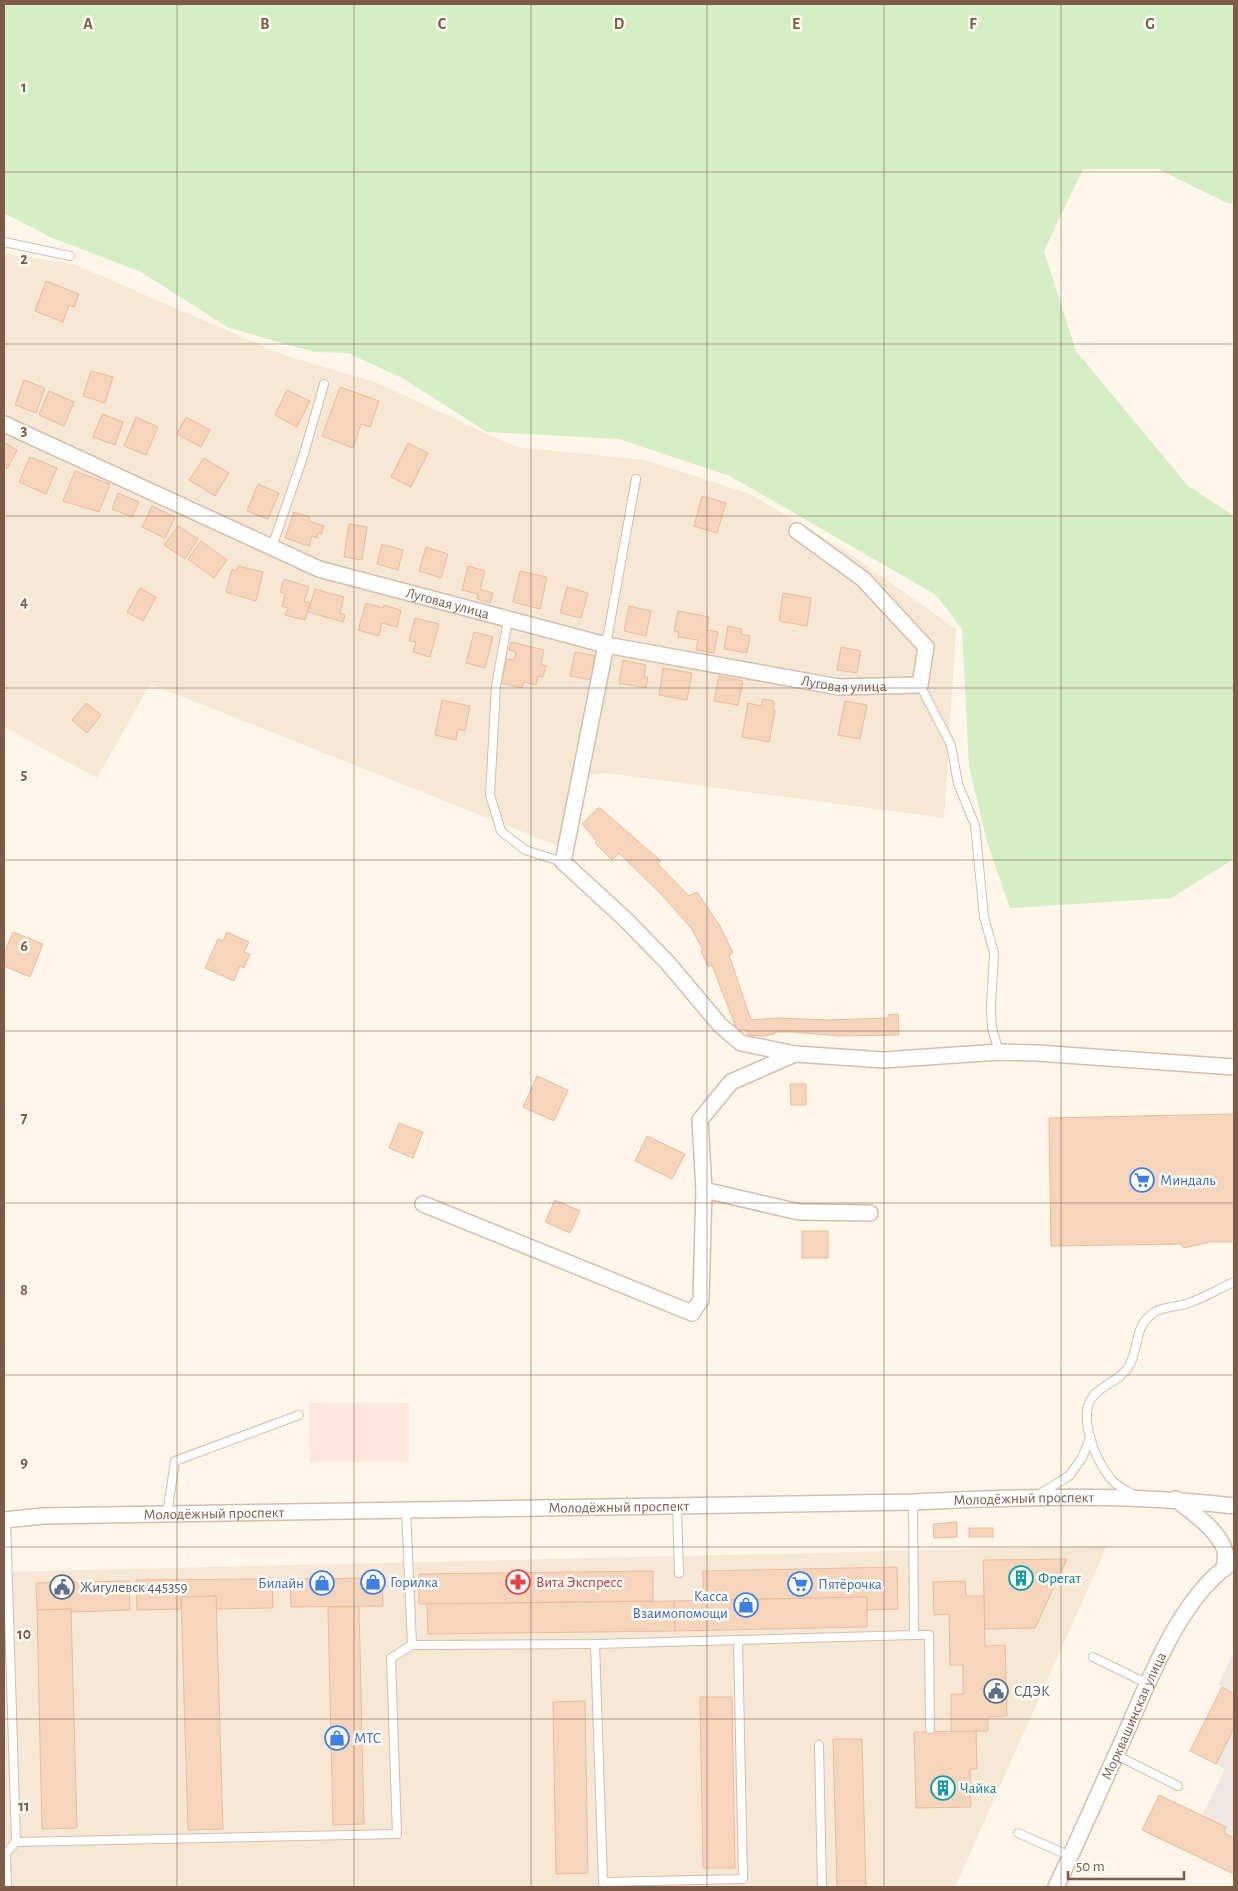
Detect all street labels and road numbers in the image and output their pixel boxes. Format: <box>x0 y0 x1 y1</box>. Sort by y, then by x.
street label: Луговая улица <box>404 585 491 622</box>
street label: Луговая улица <box>800 673 887 695</box>
street label: Молодёжный проспект <box>953 1490 1095 1508</box>
street label: Молодёжный проспект <box>548 1499 690 1516</box>
street label: Молодёжный проспект <box>143 1505 285 1522</box>
street label: Морквашинская улица <box>1099 1650 1169 1782</box>

